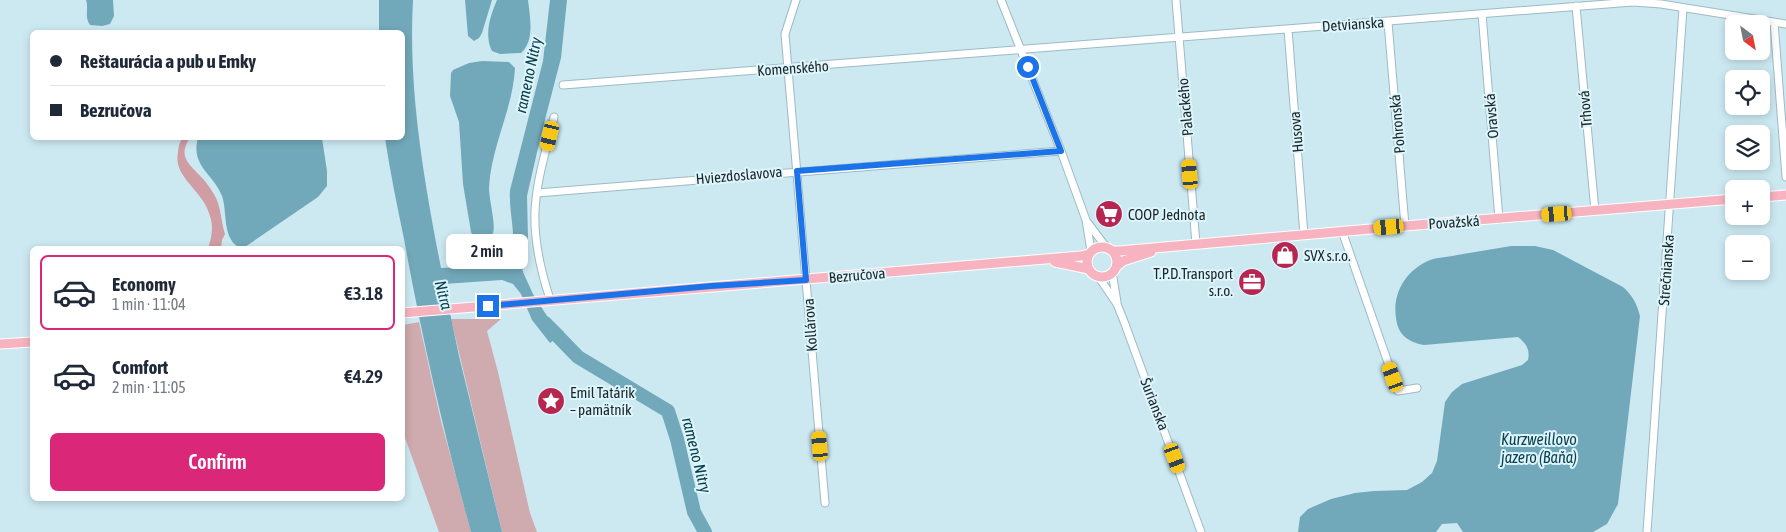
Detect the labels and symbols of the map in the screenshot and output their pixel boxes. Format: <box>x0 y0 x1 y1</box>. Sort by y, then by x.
street label: Detvianska <box>1321 13 1385 35</box>
north arrow <box>1725 15 1770 60</box>
water label: rameno Nitry <box>511 35 546 115</box>
route start <box>1017 56 1039 78</box>
street label: Komenského <box>757 57 829 79</box>
street label: Palackého <box>1174 77 1196 137</box>
street label: Trhová <box>1575 90 1595 128</box>
street label: Oravská <box>1481 93 1501 139</box>
street label: Pohronská <box>1386 94 1408 154</box>
street label: Husova <box>1286 111 1306 153</box>
car <box>539 120 560 152</box>
car <box>1181 158 1198 190</box>
street label: Hviezdoslavova <box>695 163 783 187</box>
supermarket icon: COOP Jednota <box>1094 199 1124 229</box>
car <box>1541 205 1572 223</box>
place label: COOP Jednota <box>1128 206 1206 223</box>
street label: Považská <box>1428 212 1480 232</box>
car <box>1373 218 1404 236</box>
callout: 2 min <box>447 234 529 268</box>
street label: Strečnianska <box>1655 234 1677 306</box>
shop icon: SVX s.r.o. <box>1270 240 1300 270</box>
place label: SVX s.r.o. <box>1304 247 1351 264</box>
street label: Bezručova <box>828 264 886 286</box>
place label: T.P.D.Transport s.r.o. <box>1153 265 1233 299</box>
office icon: T.P.D.Transport s.r.o. <box>1237 267 1267 297</box>
water label: Nitra <box>431 278 457 312</box>
route end <box>477 295 499 317</box>
street label: Kollárova <box>800 298 820 352</box>
car <box>1380 360 1405 394</box>
street label: Šurianska <box>1137 375 1173 433</box>
place label: Emil Tatárik – pamätník <box>570 384 635 418</box>
place icon: Emil Tatárik – pamätník <box>536 386 566 416</box>
water label: rameno Nitry <box>678 415 715 495</box>
car <box>811 430 828 462</box>
water label: Kurzweillovo jazero (Baňa) <box>1499 430 1577 467</box>
car <box>1162 441 1187 475</box>

